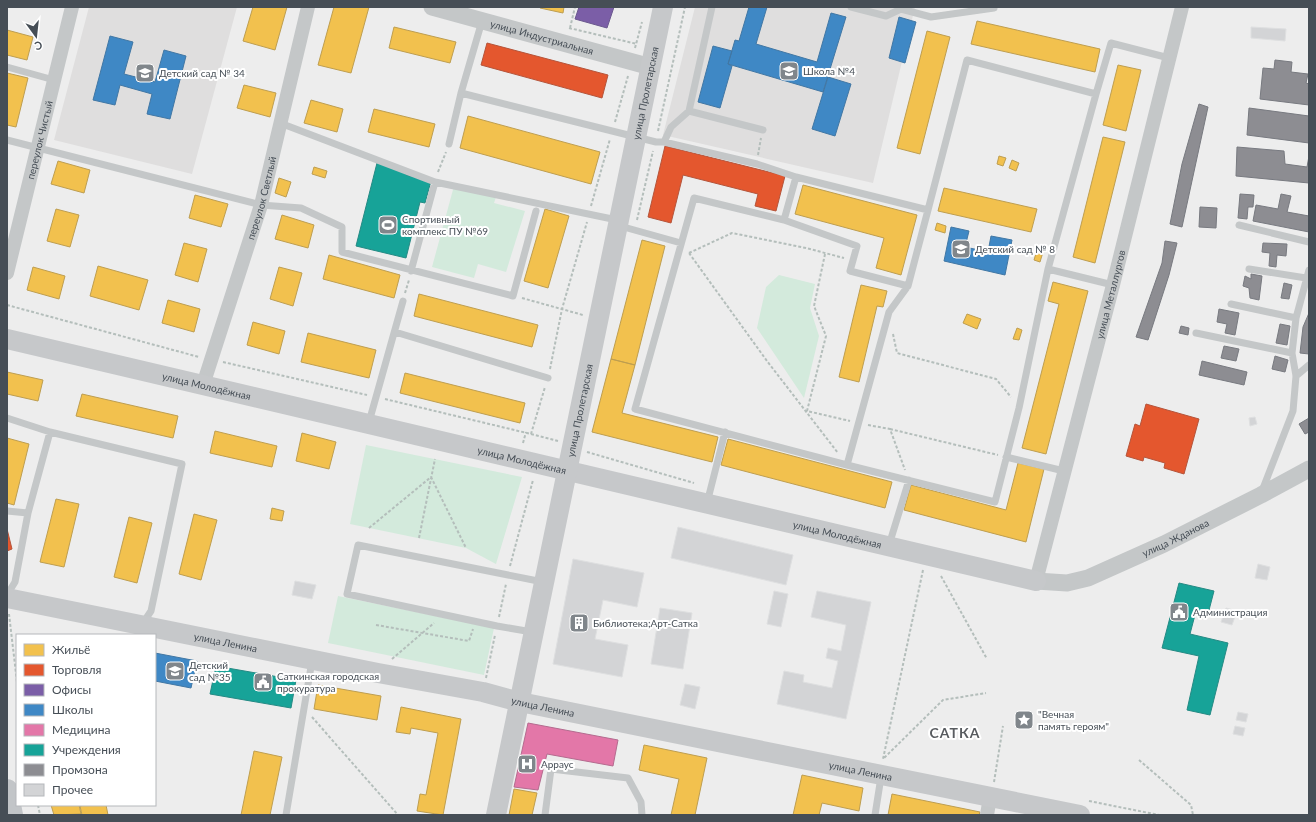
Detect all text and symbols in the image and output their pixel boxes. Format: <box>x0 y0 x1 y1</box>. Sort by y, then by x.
north arrow <box>16 16 56 56</box>
street label: улица Индустриальная <box>489 17 595 57</box>
text: С <box>33 39 44 54</box>
street label: улица Пролетарская <box>630 46 661 141</box>
school or university icon: Школа №4 <box>778 60 800 82</box>
school or university icon: Детский сад № 34 <box>134 62 156 84</box>
place label: Школа №4 <box>803 65 855 77</box>
place label: Детский сад № 34 <box>159 67 245 79</box>
street label: переулок Чистый <box>24 99 55 181</box>
street label: переулок Светлый <box>244 155 278 241</box>
place label: Спортивный комплекс ПУ №69 <box>402 213 488 237</box>
sports icon: Спортивный комплекс ПУ №69 <box>377 214 399 236</box>
school or university icon: Детский сад № 8 <box>950 238 972 260</box>
place label: Детский сад № 8 <box>975 243 1055 255</box>
street label: улица Металлургов <box>1093 249 1127 340</box>
street label: улица Пролетарская <box>564 363 595 458</box>
street label: улица Молодёжная <box>161 370 252 402</box>
street label: улица Молодёжная <box>476 444 568 476</box>
street label: улица Жданова <box>1140 516 1211 559</box>
street label: улица Молодёжная <box>792 518 883 551</box>
public building icon: Администрация <box>1168 601 1190 623</box>
place label: Администрация <box>1193 606 1267 618</box>
building icon: Библиотека;Арт-Сатка <box>568 612 590 634</box>
place label: Библиотека;Арт-Сатка <box>593 617 698 629</box>
street label: улица Ленина <box>193 630 258 654</box>
legend <box>16 634 156 806</box>
text: Жильё <box>52 642 90 657</box>
place label: Детский сад №35 <box>189 659 231 683</box>
school or university icon: Детский сад №35 <box>164 660 186 682</box>
text: Торговля <box>52 662 102 677</box>
place label: Саткинская городская прокуратура <box>277 670 379 694</box>
public building icon: Саткинская городская прокуратура <box>252 671 274 693</box>
text: Офисы <box>52 682 91 697</box>
street label: улица Ленина <box>510 694 576 719</box>
text: Школы <box>52 702 93 717</box>
place label: "Вечная память героям" <box>1038 708 1109 732</box>
place icon: "Вечная память героям" <box>1013 709 1035 731</box>
text: Медицина <box>52 722 110 737</box>
district label: САТКА <box>930 724 980 741</box>
text: Учреждения <box>52 742 121 757</box>
hospital icon: Арраус <box>516 753 538 775</box>
place label: Арраус <box>541 758 574 770</box>
street label: улица Ленина <box>828 758 893 783</box>
text: Промзона <box>52 762 108 777</box>
text: Прочее <box>52 782 93 797</box>

